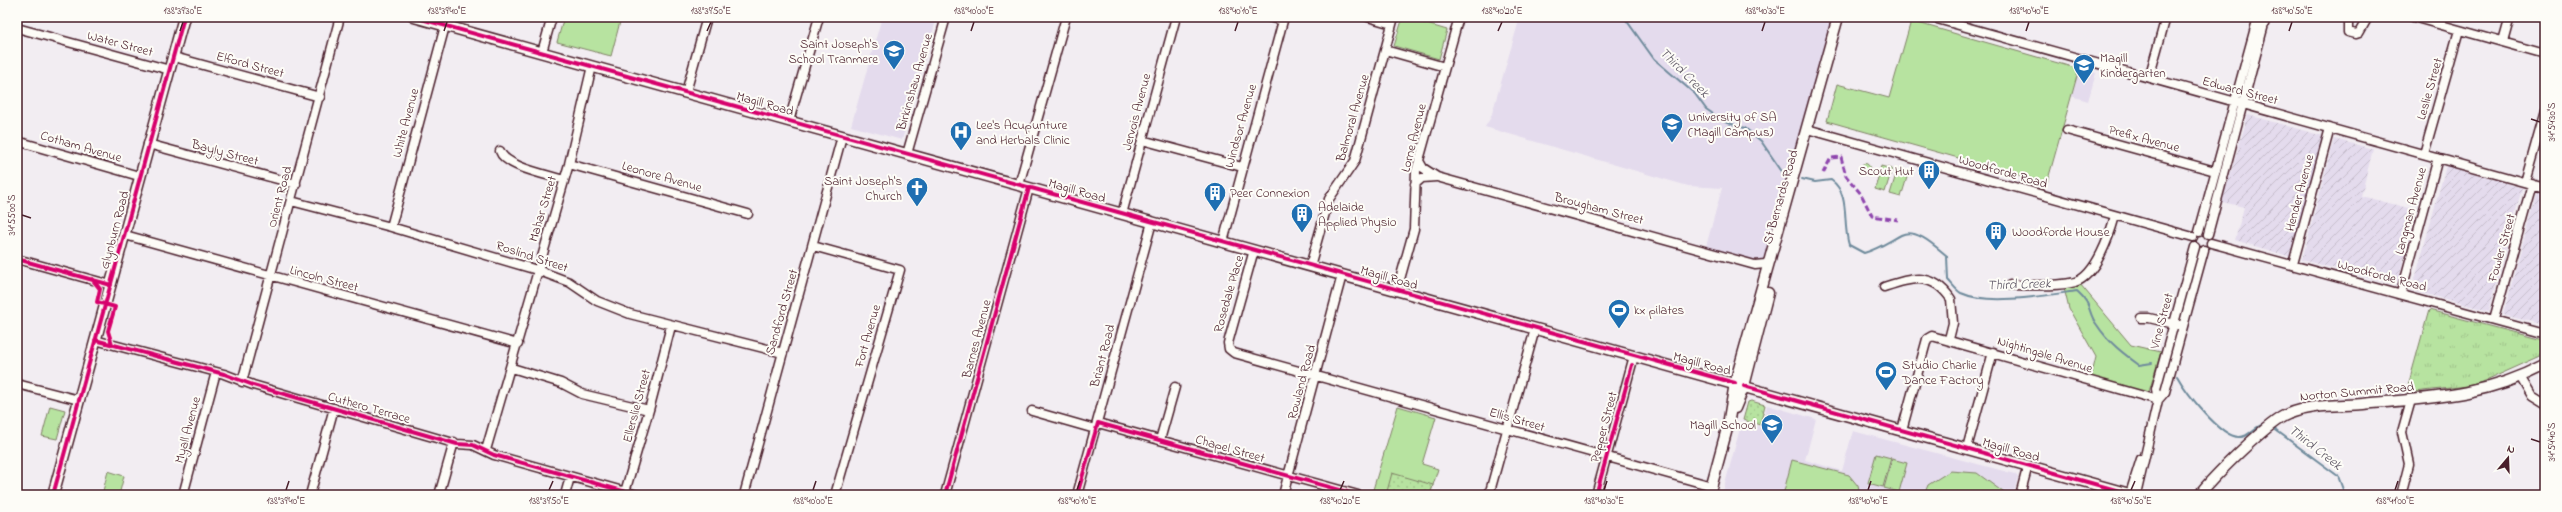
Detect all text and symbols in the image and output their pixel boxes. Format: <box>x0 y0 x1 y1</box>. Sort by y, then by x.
text: 138°39'30"E <box>164 4 202 19</box>
text: 138°39'40"E <box>428 4 466 19</box>
text: 138°39'50"E <box>691 4 731 19</box>
text: 138°40'00"E <box>954 4 994 19</box>
text: 138°40'10"E <box>1218 4 1258 19</box>
text: 138°40'20"E <box>1482 4 1522 19</box>
text: 138°40'30"E <box>1745 4 1785 19</box>
text: 138°40'40"E <box>2009 4 2049 19</box>
text: 138°40'50"E <box>2271 4 2313 19</box>
street label: Water Street <box>85 26 156 62</box>
street label: Birkinshaw Avenue <box>892 31 938 134</box>
place label: Saint Joseph's School Tranmere <box>788 35 878 69</box>
school or university icon: Saint Joseph's School Tranmere <box>881 38 907 71</box>
water label: Third Creek <box>1654 43 1715 104</box>
street label: Elford Street <box>214 47 287 83</box>
place label: Magill Kindergarten <box>2100 49 2166 84</box>
school or university icon: Magill Kindergarten <box>2071 52 2097 85</box>
street label: Leslie Street <box>2412 55 2448 122</box>
street label: Jervois Avenue <box>1118 71 1156 153</box>
street label: Balmoral Avenue <box>1331 72 1375 165</box>
street label: Edward Street <box>2200 72 2281 110</box>
street label: Windsor Avenue <box>1220 82 1262 170</box>
street label: White Avenue <box>388 86 424 160</box>
street label: Magill Road <box>734 87 797 122</box>
street label: Lorne Avenue <box>1396 102 1432 174</box>
text: 34°54'30"S <box>2545 102 2560 142</box>
place label: University of SA (Magill Campus) <box>1688 108 1776 143</box>
school or university icon: University of SA (Magill Campus) <box>1659 111 1685 144</box>
place label: Lee's Acupunture and Herbals Clinic <box>976 116 1070 150</box>
hospital icon: Lee's Acupunture and Herbals Clinic <box>948 119 974 152</box>
street label: Prefix Avenue <box>2106 120 2182 158</box>
street label: Cotham Avenue <box>38 126 124 168</box>
street label: Bayly Street <box>188 135 261 172</box>
street label: St Bernards Road <box>1758 147 1804 246</box>
street label: Woodforde Road <box>1956 150 2050 194</box>
street label: Hender Avenue <box>2281 152 2319 234</box>
street label: Leonore Avenue <box>620 156 704 198</box>
building icon: Scout Hut <box>1916 158 1942 191</box>
place label: Scout Hut <box>1859 162 1915 181</box>
street label: Orient Road <box>263 163 298 230</box>
street label: Langman Avenue <box>2390 165 2433 257</box>
place label: Saint Joseph's Church <box>824 172 902 206</box>
street label: Mahar Street <box>524 173 562 244</box>
street label: Magill Road <box>1046 174 1109 209</box>
church icon: Saint Joseph's Church <box>904 175 930 208</box>
building icon: Peer Connexion <box>1202 180 1228 213</box>
place label: Peer Connexion <box>1230 184 1310 203</box>
street label: Glynburn Road <box>95 188 136 271</box>
street label: Brougham Street <box>1551 188 1646 231</box>
text: 34°55'00"S <box>5 194 20 235</box>
place label: Adelaide Applied Physio <box>1318 198 1397 233</box>
building icon: Adelaide Applied Physio <box>1289 201 1315 234</box>
street label: Fowler Street <box>2483 211 2521 285</box>
building icon: Woodforde House <box>1983 219 2009 252</box>
place label: Woodforde House <box>2012 223 2110 242</box>
street label: Roslind Street <box>493 236 571 278</box>
street label: Rosedale Place <box>1209 253 1249 335</box>
street label: Woodforde Road <box>2335 255 2429 297</box>
street label: Lincoln Street <box>288 261 361 297</box>
street label: Magill Road <box>1358 261 1421 296</box>
street label: Sandford Street <box>761 266 803 357</box>
water label: Third Creek <box>1987 273 2052 297</box>
street label: Vine Street <box>2145 290 2179 352</box>
street label: Barnes Avenue <box>957 297 997 381</box>
sports icon: kx pilates <box>1606 297 1632 330</box>
place label: kx pilates <box>1634 301 1685 320</box>
street label: Fort Avenue <box>850 302 886 371</box>
street label: Briant Road <box>1085 322 1121 391</box>
street label: Nightingale Avenue <box>1995 331 2095 380</box>
street label: Rowland Road <box>1283 342 1321 421</box>
street label: Magill Road <box>1671 347 1734 382</box>
place label: Studio Charlie Dance Factory <box>1901 356 1983 391</box>
sports icon: Studio Charlie Dance Factory <box>1873 359 1899 392</box>
street label: Ellerslie Street <box>618 367 656 445</box>
street label: Norton Summit Road <box>2299 377 2416 406</box>
street label: Cuthero Terrace <box>326 387 413 429</box>
street label: Pepper Street <box>1585 389 1623 465</box>
street label: Myall Avenue <box>170 394 207 466</box>
street label: Ellis Street <box>1487 403 1548 437</box>
school or university icon: Magill School <box>1759 412 1785 445</box>
place label: Magill School <box>1690 416 1756 436</box>
water label: Third Creek <box>2283 420 2347 476</box>
text: 34°54'40"S <box>2545 422 2560 462</box>
street label: Chapel Street <box>1193 430 1268 468</box>
street label: Magill Road <box>1980 433 2043 468</box>
north arrow <box>2488 438 2528 478</box>
text: N <box>2505 441 2517 458</box>
text: 138°39'40"E <box>267 494 305 509</box>
text: 138°39'50"E <box>529 494 569 509</box>
text: 138°40'00"E <box>793 494 833 509</box>
text: 138°40'10"E <box>1057 494 1097 509</box>
text: 138°40'20"E <box>1320 494 1360 509</box>
text: 138°40'30"E <box>1584 494 1624 509</box>
text: 138°40'40"E <box>1848 494 1888 509</box>
text: 138°40'50"E <box>2110 494 2152 509</box>
text: 138°41'00"E <box>2375 494 2415 509</box>

